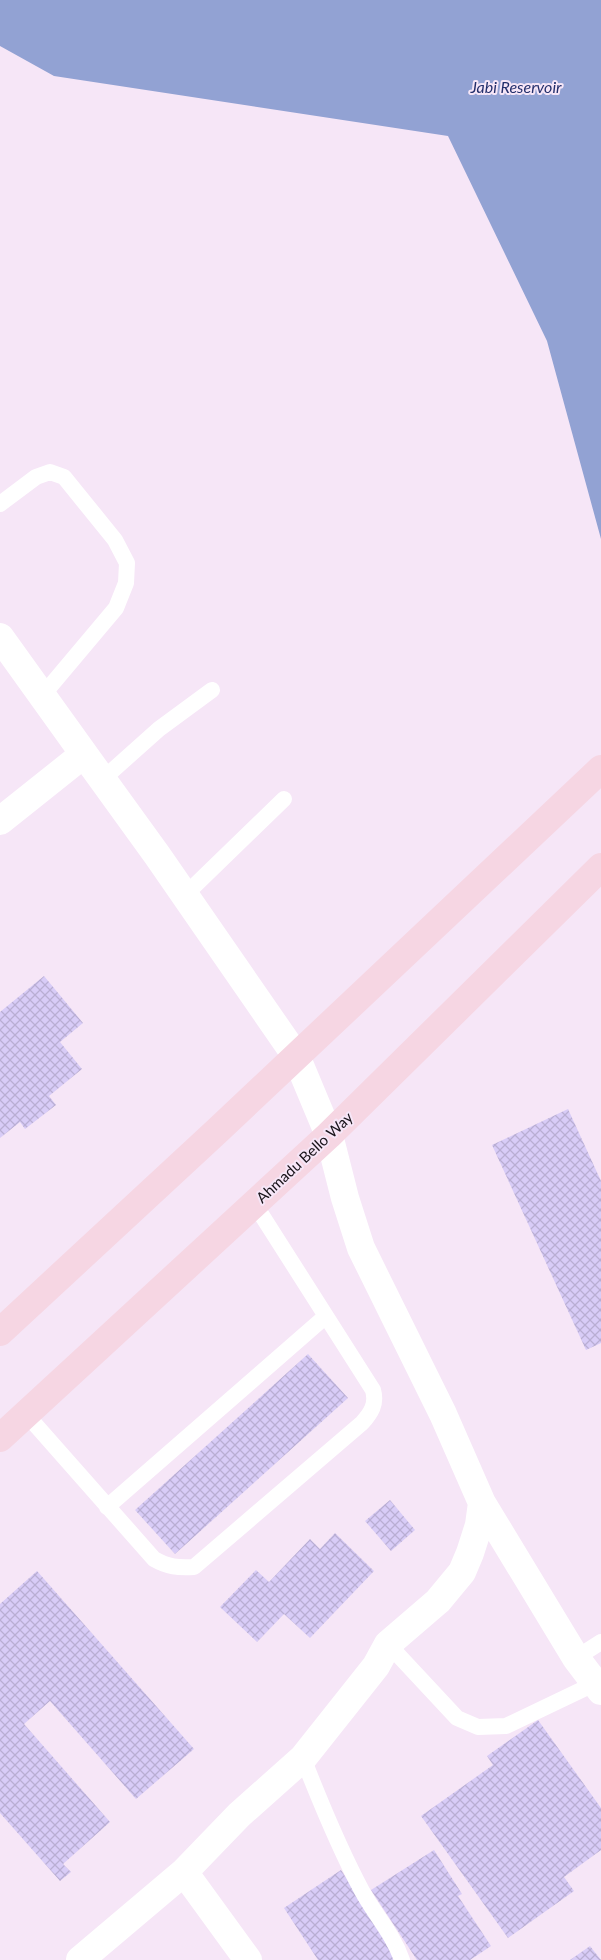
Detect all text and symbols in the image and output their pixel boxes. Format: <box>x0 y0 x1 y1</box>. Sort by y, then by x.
water label: Jabi Reservoir <box>469 77 562 96</box>
street label: Ahmadu Bello Way <box>252 1108 356 1206</box>

